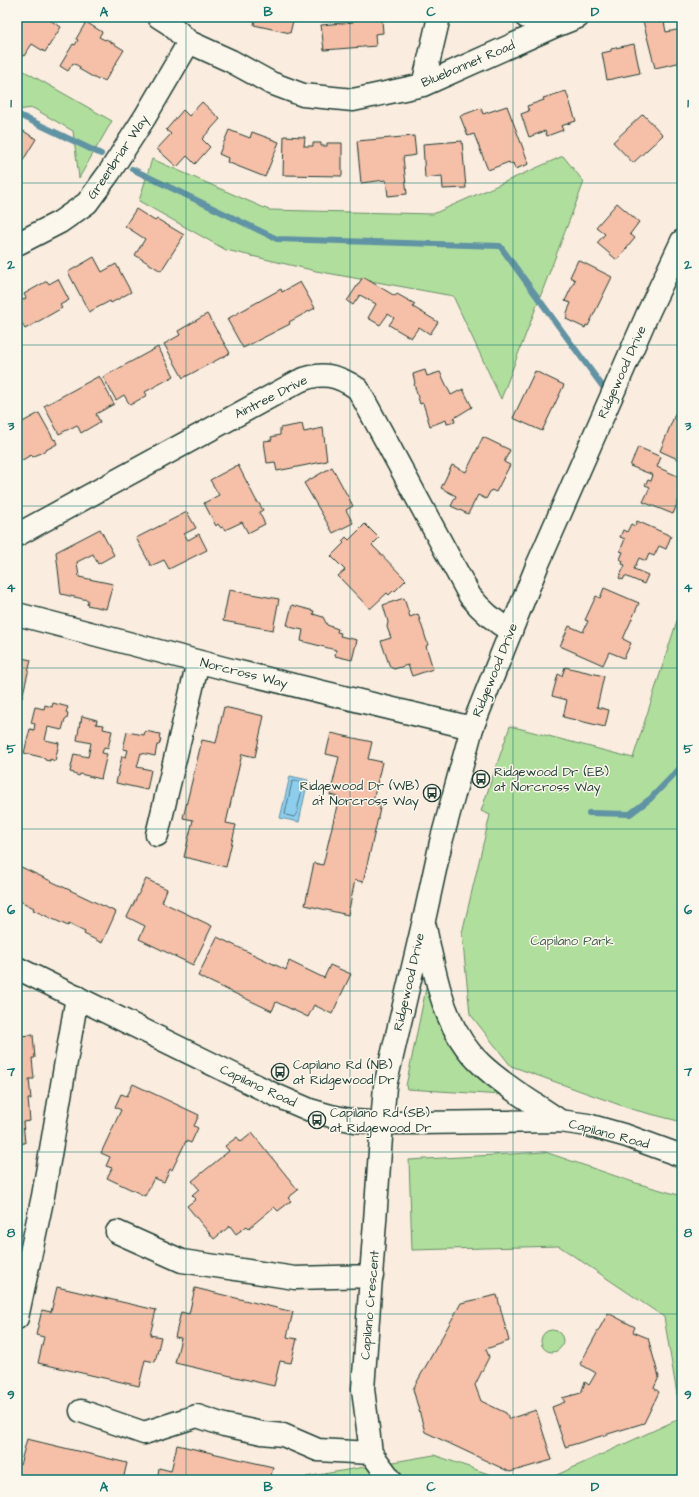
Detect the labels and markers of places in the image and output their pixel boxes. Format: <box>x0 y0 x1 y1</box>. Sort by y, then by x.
place label: Ridgewood Dr (EB) at Norcross Way <box>494 763 609 797</box>
bus stop icon: Ridgewood Dr (EB) at Norcross Way <box>471 769 491 789</box>
place label: Ridgewood Dr (WB) at Norcross Way <box>300 777 419 811</box>
bus stop icon: Ridgewood Dr (WB) at Norcross Way <box>422 783 442 803</box>
place label: Capilano Rd (NB) at Ridgewood Dr <box>293 1056 394 1090</box>
bus stop icon: Capilano Rd (NB) at Ridgewood Dr <box>270 1062 290 1082</box>
place label: Capilano Rd (SB) at Ridgewood Dr <box>330 1104 431 1138</box>
bus stop icon: Capilano Rd (SB) at Ridgewood Dr <box>307 1110 327 1130</box>

